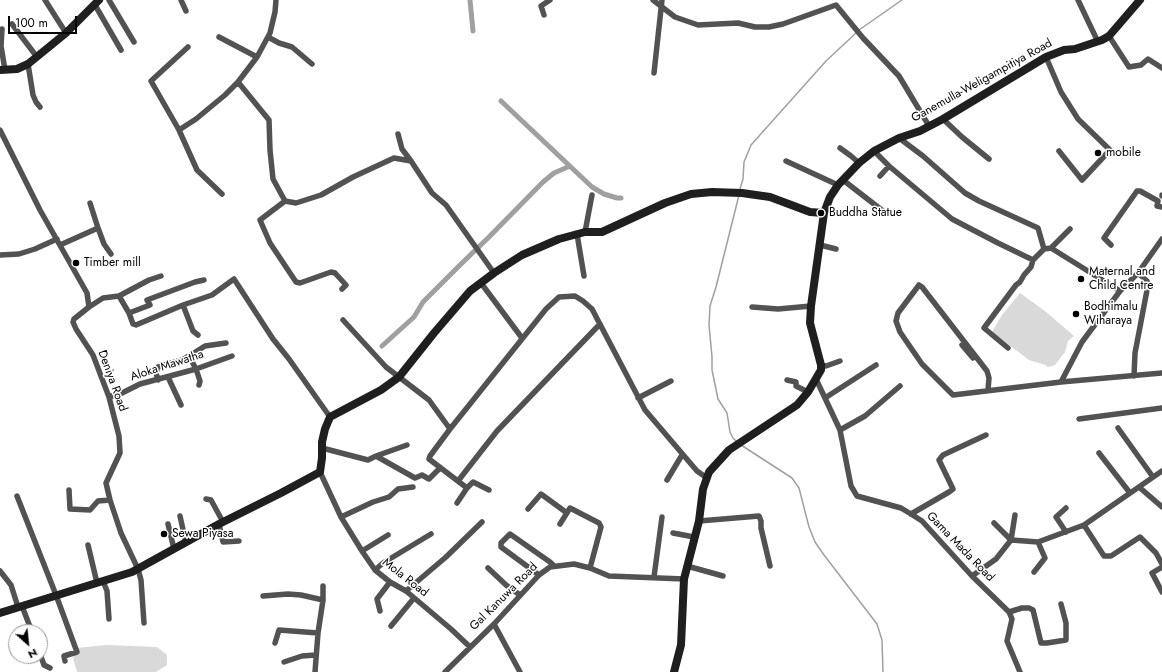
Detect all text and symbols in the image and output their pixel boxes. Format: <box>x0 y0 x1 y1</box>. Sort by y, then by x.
scale bar <box>10 8 79 34</box>
text: 100 m <box>15 14 48 32</box>
street label: Ganemulla-Weligampitiya Road <box>909 36 1055 126</box>
place label: mobile <box>1106 146 1141 160</box>
marker: mobile <box>1093 148 1103 158</box>
place label: Buddha Statue <box>829 206 902 220</box>
marker: Buddha Statue <box>816 208 826 218</box>
place label: Timber mill <box>84 256 141 270</box>
marker: Timber mill <box>71 258 81 268</box>
place label: Maternal and Child Centre <box>1089 265 1155 293</box>
marker: Maternal and Child Centre <box>1076 274 1086 284</box>
place label: Bodhimalu Wiharaya <box>1084 300 1138 328</box>
marker: Bodhimalu Wiharaya <box>1071 309 1081 319</box>
street label: Aloka Mawatha <box>129 347 205 385</box>
street label: Deniya Road <box>94 348 130 414</box>
street label: Gama Mada Road <box>923 509 997 585</box>
place label: Sewa Piyasa <box>172 527 233 541</box>
marker: Sewa Piyasa <box>159 529 169 539</box>
street label: Mola Road <box>379 556 431 600</box>
street label: Gal Kanuwa Road <box>467 560 541 634</box>
north arrow <box>8 624 48 664</box>
text: N <box>25 645 41 663</box>

